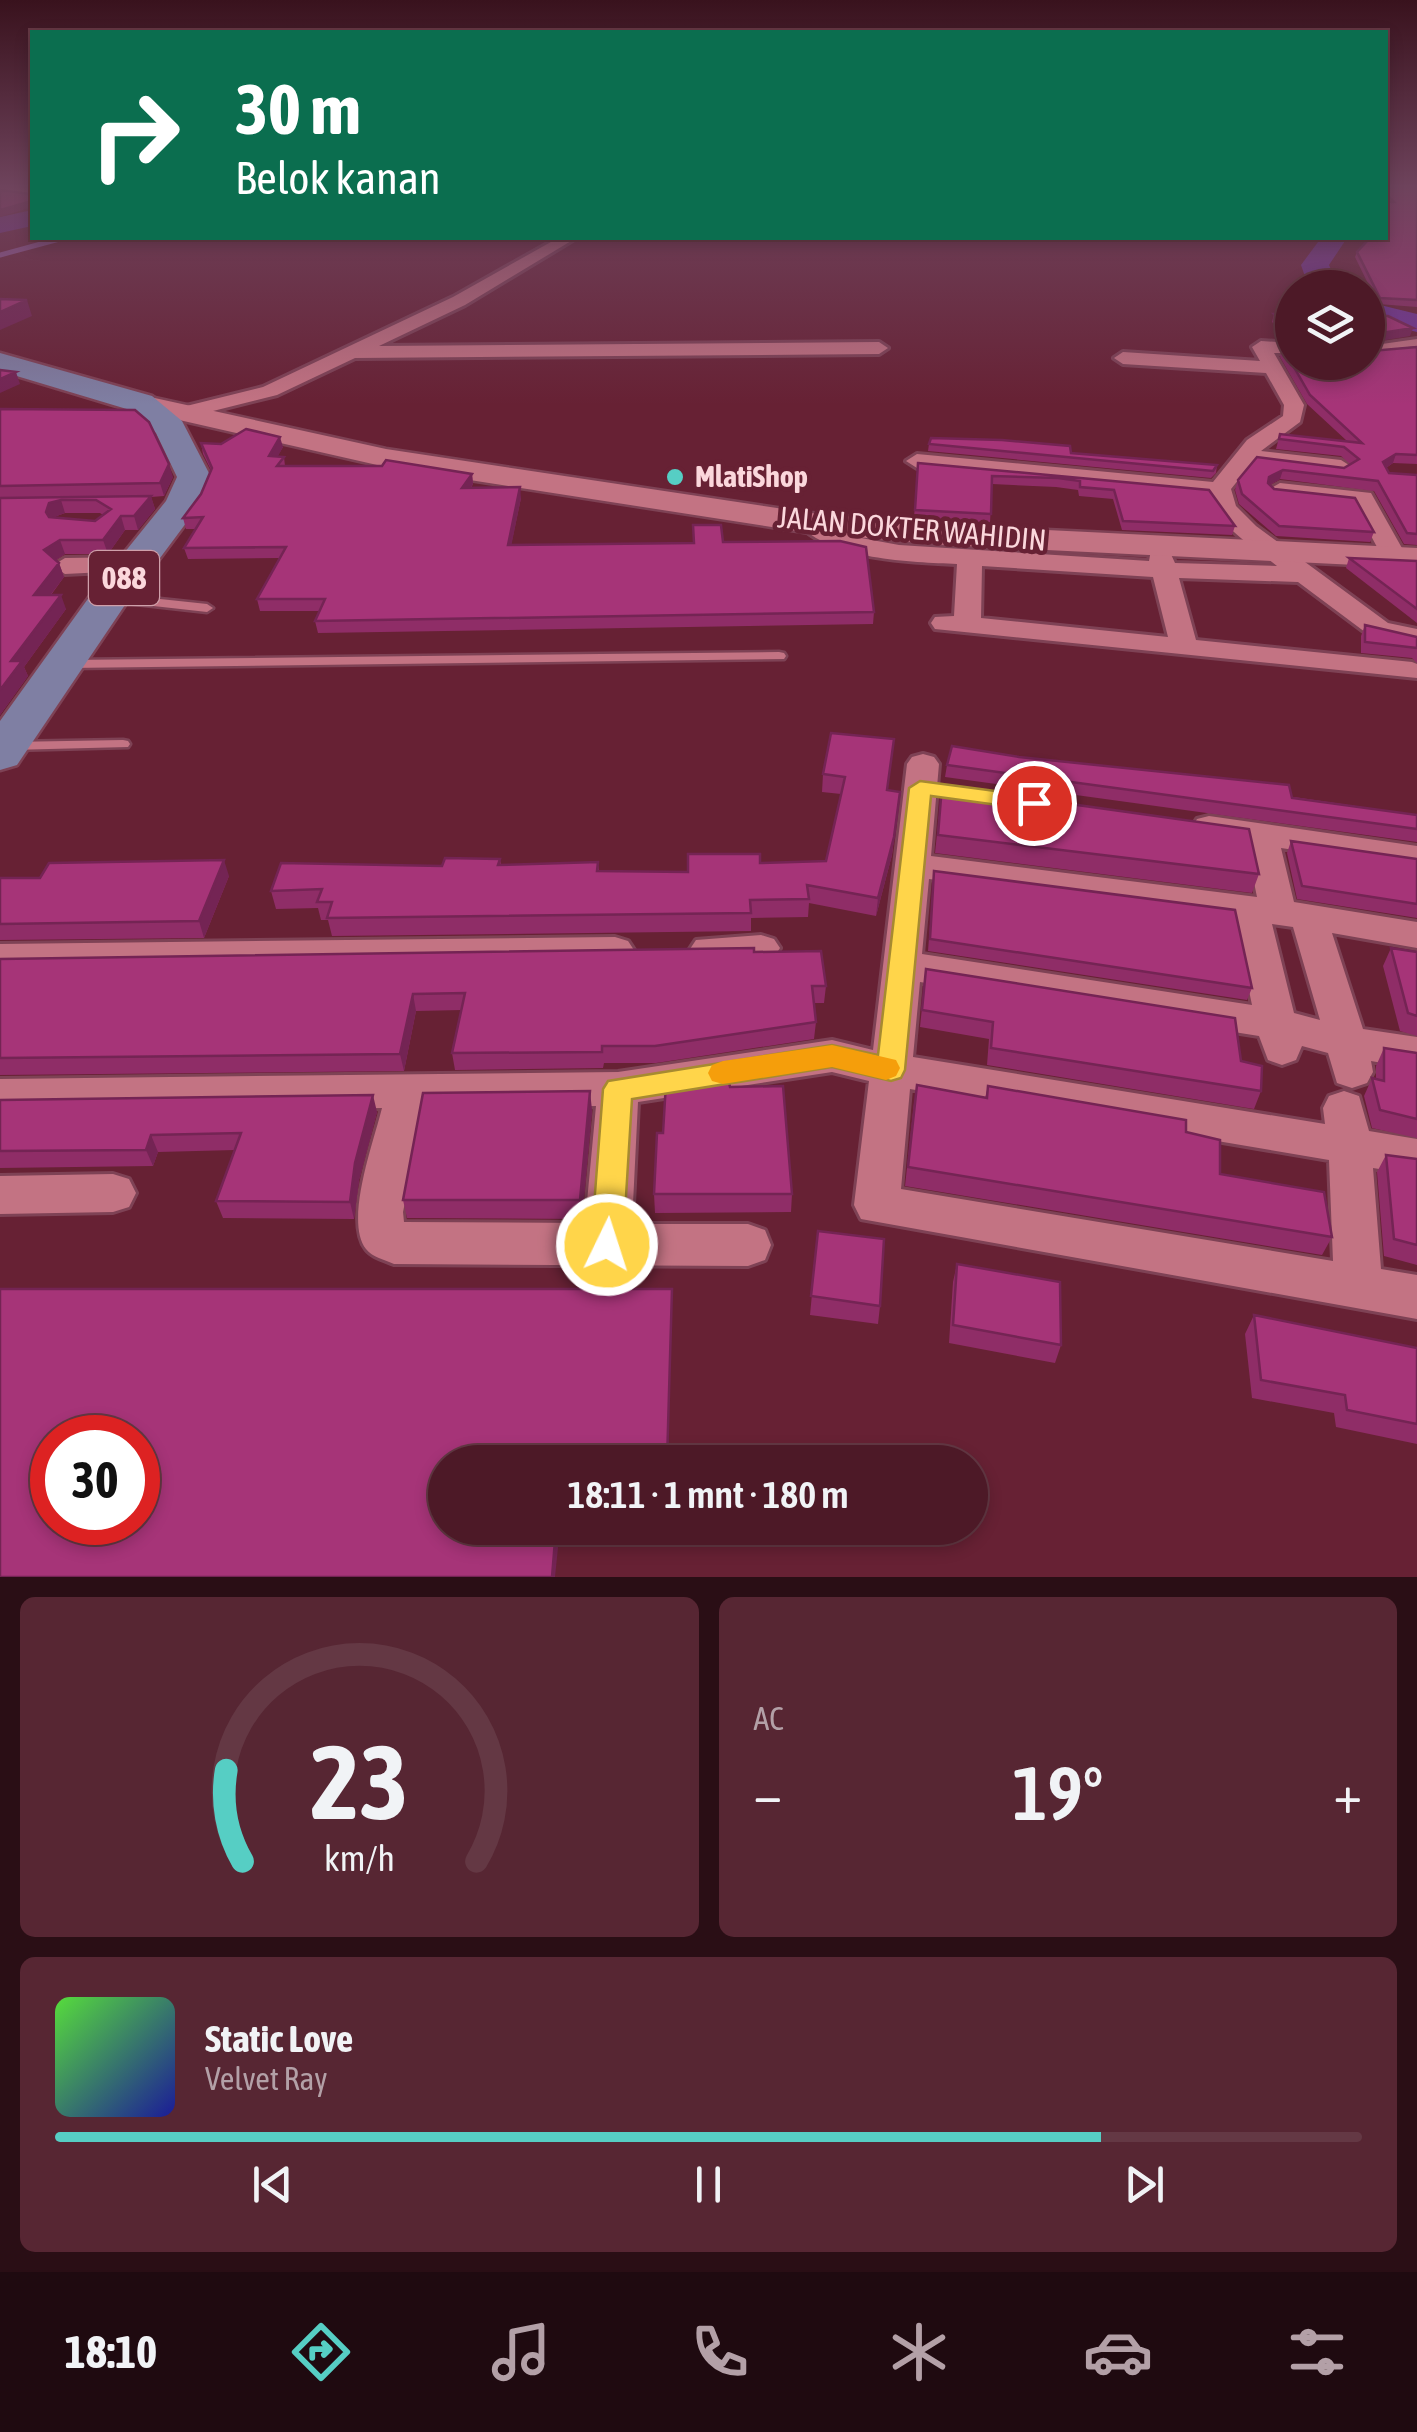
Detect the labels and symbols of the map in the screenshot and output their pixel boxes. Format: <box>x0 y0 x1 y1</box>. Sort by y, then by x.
place label: MlatiShop <box>695 459 808 493</box>
marker: MlatiShop <box>664 466 686 488</box>
street label: JALAN DOKTER WAHIDIN <box>776 499 1048 557</box>
road number: 088 <box>89 551 159 605</box>
pin <box>992 761 1077 846</box>
position arrow <box>555 1193 659 1297</box>
speed limit sign: 30 <box>30 1415 160 1545</box>

